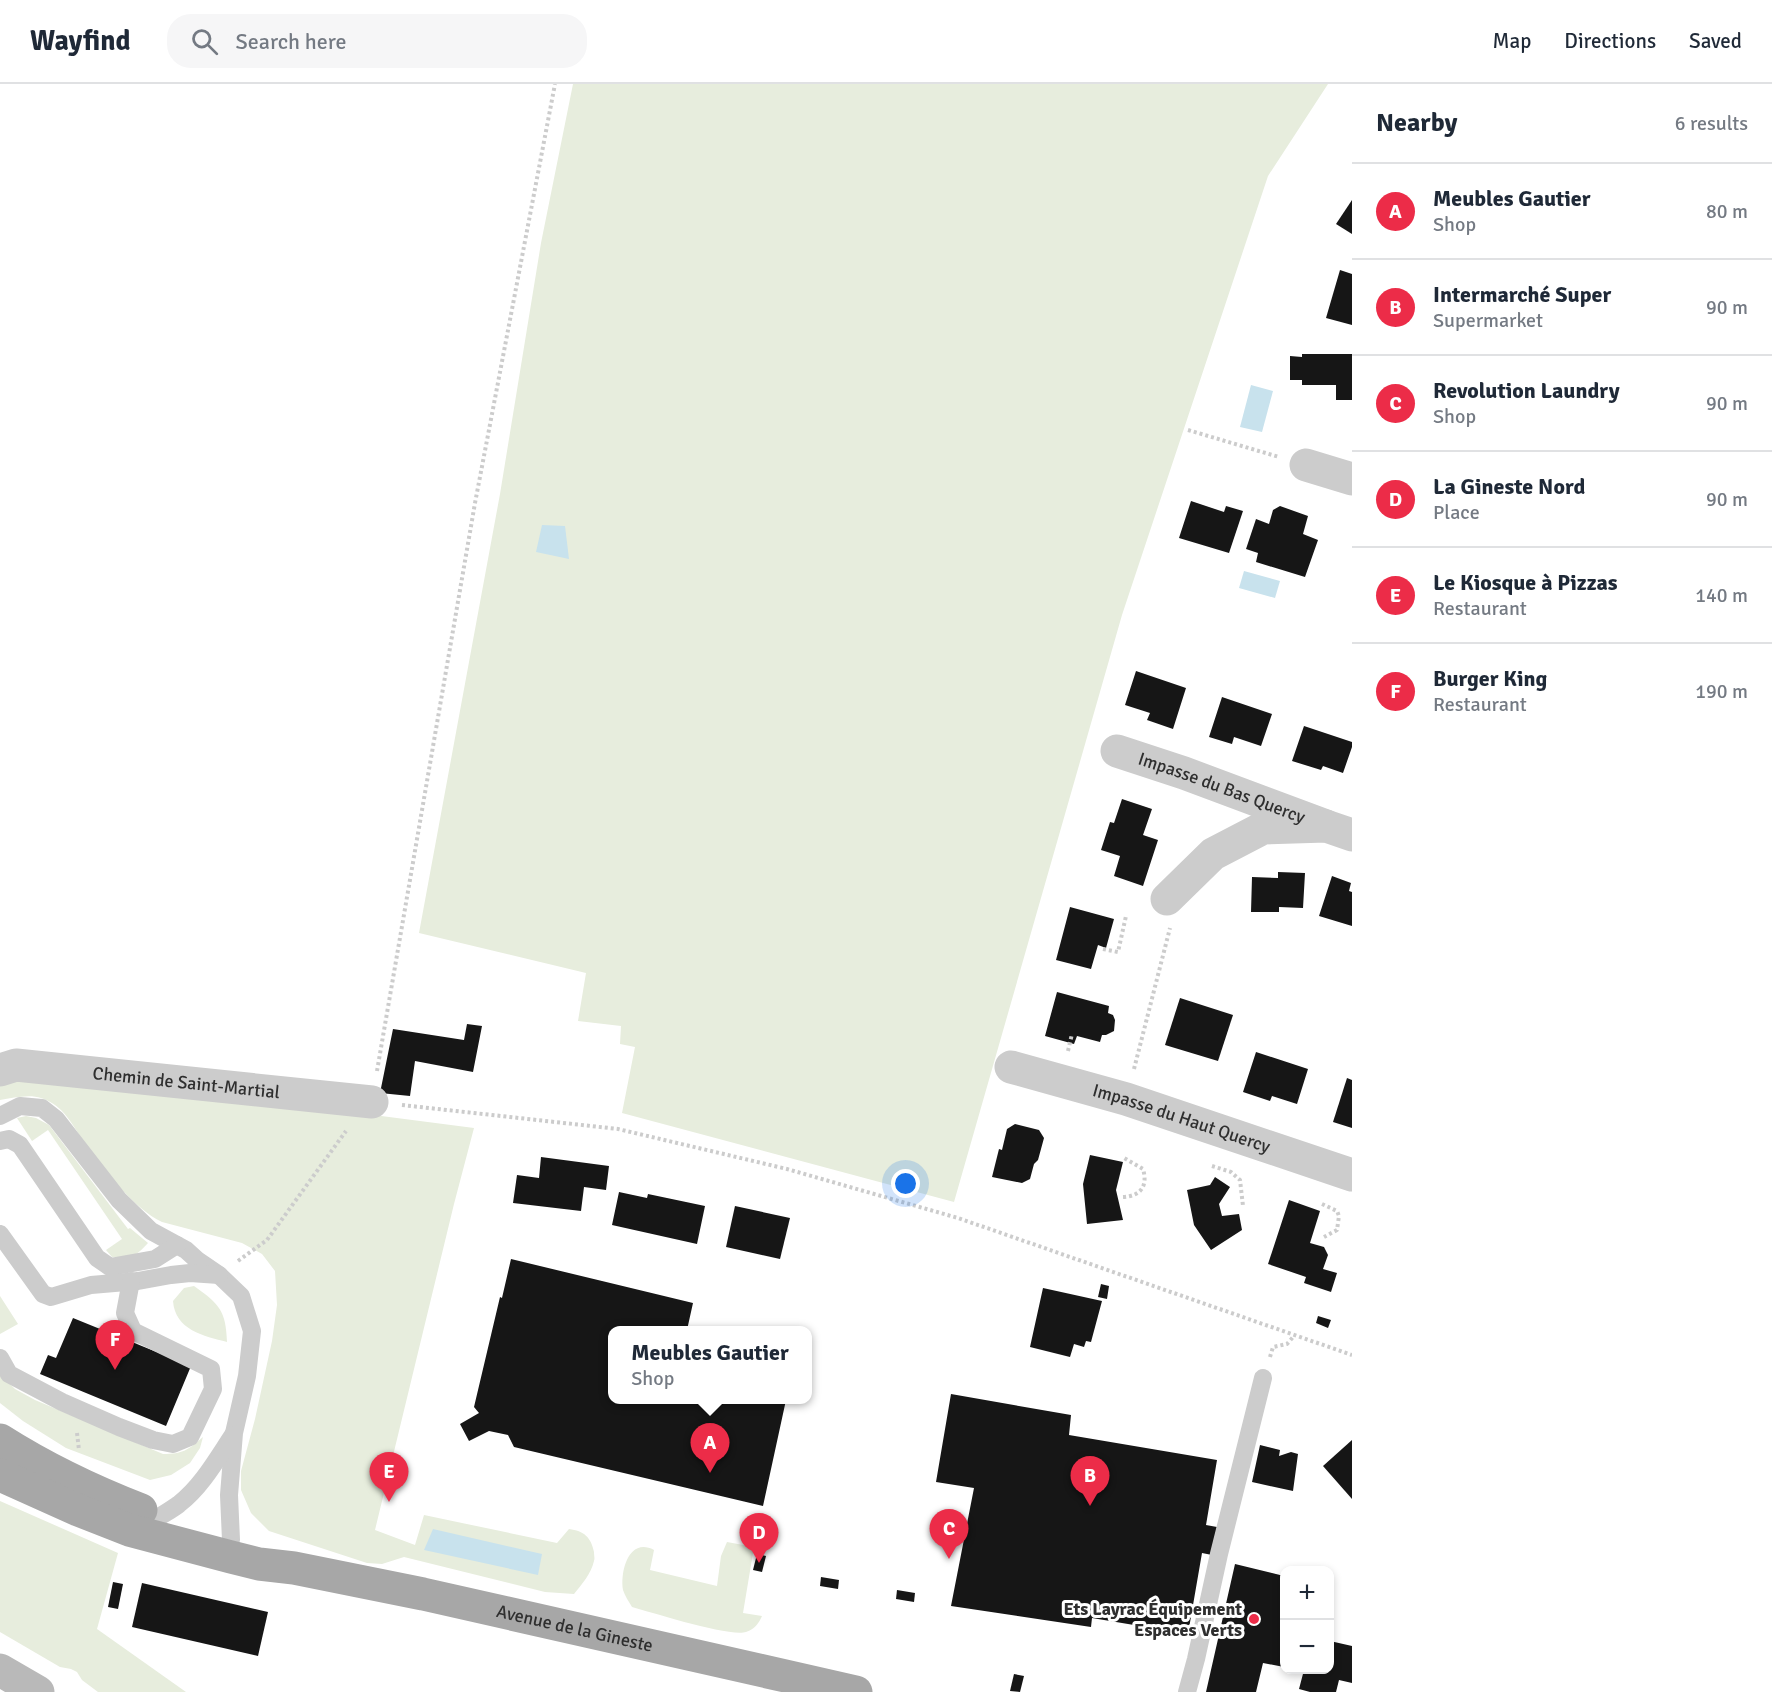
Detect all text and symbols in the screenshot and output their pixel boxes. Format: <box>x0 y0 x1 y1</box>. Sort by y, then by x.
search box <box>167 14 587 68</box>
text: Wayfind <box>30 24 131 58</box>
icon: search <box>188 25 221 58</box>
text: Search here <box>236 28 347 55</box>
text: Map <box>1493 28 1531 54</box>
text: Directions <box>1564 28 1656 54</box>
text: Saved <box>1689 28 1742 54</box>
text: Nearby <box>1376 107 1457 139</box>
text: 6 results <box>1675 111 1748 136</box>
text: Meubles Gautier <box>1433 185 1591 212</box>
text: A <box>1389 199 1402 224</box>
text: 80 m <box>1706 199 1748 224</box>
text: Shop <box>1433 212 1476 237</box>
text: Intermarché Super <box>1433 281 1611 308</box>
text: B <box>1389 295 1402 320</box>
text: 90 m <box>1706 295 1748 320</box>
text: Supermarket <box>1433 308 1543 333</box>
text: Revolution Laundry <box>1433 377 1620 404</box>
text: C <box>1389 391 1402 416</box>
text: 90 m <box>1706 391 1748 416</box>
text: Shop <box>1433 404 1476 429</box>
text: La Gineste Nord <box>1433 473 1585 500</box>
text: D <box>1389 487 1402 512</box>
text: 90 m <box>1706 487 1748 512</box>
text: Place <box>1433 500 1480 525</box>
text: Le Kiosque à Pizzas <box>1433 569 1618 596</box>
text: E <box>1390 583 1401 608</box>
text: 140 m <box>1695 583 1748 608</box>
text: Restaurant <box>1433 596 1527 621</box>
text: Burger King <box>1433 665 1547 692</box>
text: F <box>1390 679 1401 704</box>
text: 190 m <box>1695 679 1748 704</box>
text: Restaurant <box>1433 692 1527 717</box>
street label: Impasse du Bas Quercy <box>1135 748 1309 828</box>
street label: Chemin de Saint-Martial <box>92 1062 281 1103</box>
street label: Impasse du Haut Quercy <box>1090 1079 1274 1158</box>
your location <box>891 1169 920 1198</box>
pin: F <box>96 1320 134 1370</box>
popup <box>608 1326 812 1404</box>
text: Meubles Gautier <box>631 1339 789 1366</box>
text: Shop <box>631 1366 674 1391</box>
pin: A <box>690 1424 730 1473</box>
pin: E <box>370 1452 408 1502</box>
pin: B <box>1070 1456 1110 1506</box>
pin: C <box>930 1510 968 1559</box>
pin: D <box>740 1514 778 1563</box>
map controls <box>1280 1566 1334 1674</box>
button: + <box>1280 1566 1334 1620</box>
place label: Ets Layrac Équipement Espaces Verts <box>1063 1598 1242 1641</box>
street label: Avenue de la Gineste <box>494 1600 655 1657</box>
marker: Ets Layrac Équipement Espaces Verts <box>1247 1612 1261 1626</box>
button: − <box>1280 1620 1334 1674</box>

